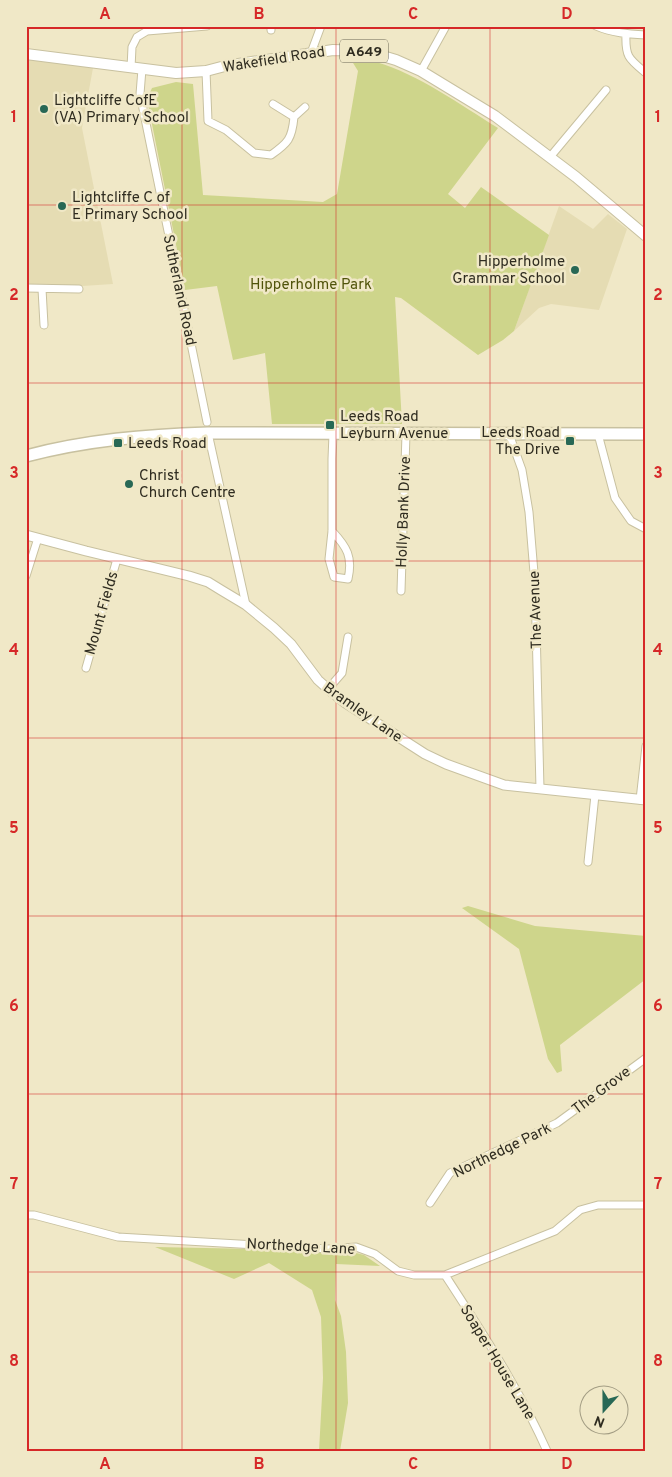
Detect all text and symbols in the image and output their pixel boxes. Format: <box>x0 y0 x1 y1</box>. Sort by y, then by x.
text: A <box>99 5 111 25</box>
text: B <box>253 5 265 25</box>
text: C <box>408 5 418 25</box>
text: D <box>561 5 573 25</box>
road number: A649 <box>340 40 388 62</box>
street label: Wakefield Road <box>222 43 327 78</box>
place label: Lightcliffe CofE (VA) Primary School <box>54 92 189 128</box>
marker: Lightcliffe CofE (VA) Primary School <box>38 103 50 115</box>
text: 1 <box>11 108 17 128</box>
text: 1 <box>655 108 661 128</box>
place label: Lightcliffe C of E Primary School <box>72 189 188 225</box>
marker: Lightcliffe C of E Primary School <box>56 200 68 212</box>
street label: Sutherland Road <box>158 233 200 347</box>
place label: Hipperholme Grammar School <box>452 253 565 289</box>
marker: Hipperholme Grammar School <box>569 264 581 276</box>
park label: Hipperholme Park <box>250 276 372 295</box>
text: 2 <box>9 286 19 306</box>
text: 2 <box>653 286 663 306</box>
place label: Leeds Road Leyburn Avenue <box>340 408 448 444</box>
marker: Leeds Road Leyburn Avenue <box>324 419 336 431</box>
place label: Leeds Road The Drive <box>481 424 560 460</box>
place label: Leeds Road <box>128 435 207 454</box>
marker: Leeds Road The Drive <box>564 435 576 447</box>
marker: Leeds Road <box>112 437 124 449</box>
street label: Holly Bank Drive <box>393 456 416 568</box>
text: 3 <box>9 464 19 484</box>
text: 3 <box>653 464 663 484</box>
place label: Christ Church Centre <box>139 467 235 503</box>
marker: Christ Church Centre <box>123 478 135 490</box>
street label: Mount Fields <box>81 569 123 657</box>
street label: The Avenue <box>526 570 547 650</box>
text: 4 <box>9 641 19 661</box>
text: 4 <box>653 641 663 661</box>
street label: Bramley Lane <box>319 679 405 748</box>
text: 5 <box>9 819 19 839</box>
text: 5 <box>653 819 663 839</box>
text: 6 <box>9 997 19 1017</box>
text: 6 <box>653 997 663 1017</box>
street label: The Grove <box>569 1063 635 1119</box>
street label: Northedge Park <box>451 1119 555 1183</box>
text: 7 <box>10 1175 18 1195</box>
text: 7 <box>654 1175 662 1195</box>
street label: Northedge Lane <box>246 1235 356 1260</box>
street label: Soaper House Lane <box>455 1302 539 1424</box>
text: 8 <box>9 1352 19 1372</box>
text: 8 <box>653 1352 663 1372</box>
north arrow <box>580 1384 630 1434</box>
text: N <box>592 1411 608 1430</box>
text: A <box>99 1455 111 1475</box>
text: B <box>253 1455 265 1475</box>
text: C <box>408 1455 418 1475</box>
text: D <box>561 1455 573 1475</box>

